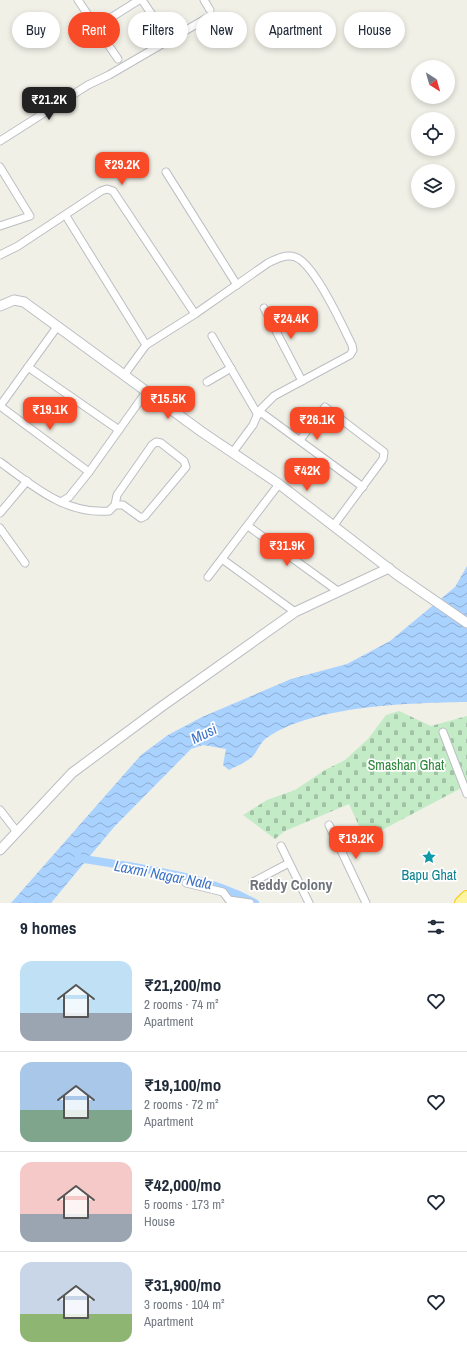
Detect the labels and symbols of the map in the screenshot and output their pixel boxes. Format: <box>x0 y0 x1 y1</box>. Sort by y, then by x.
north arrow <box>411 60 455 104</box>
pin: ₹21.2K <box>16 87 82 121</box>
pin: ₹29.2K <box>89 152 155 186</box>
pin: ₹24.4K <box>258 306 324 340</box>
pin: ₹15.5K <box>135 386 201 420</box>
pin: ₹19.1K <box>17 397 83 431</box>
pin: ₹26.1K <box>284 407 350 441</box>
pin: ₹42K <box>283 458 331 492</box>
pin: ₹31.9K <box>254 533 320 567</box>
water label: Musi <box>187 718 221 749</box>
park label: Smashan Ghat <box>368 756 444 774</box>
pin: ₹19.2K <box>323 826 389 860</box>
place icon: Bapu Ghat <box>421 849 437 865</box>
water label: Laxmi Nagar Nala <box>112 855 214 894</box>
place label: Bapu Ghat <box>402 866 456 884</box>
district label: Reddy Colony <box>250 874 333 895</box>

